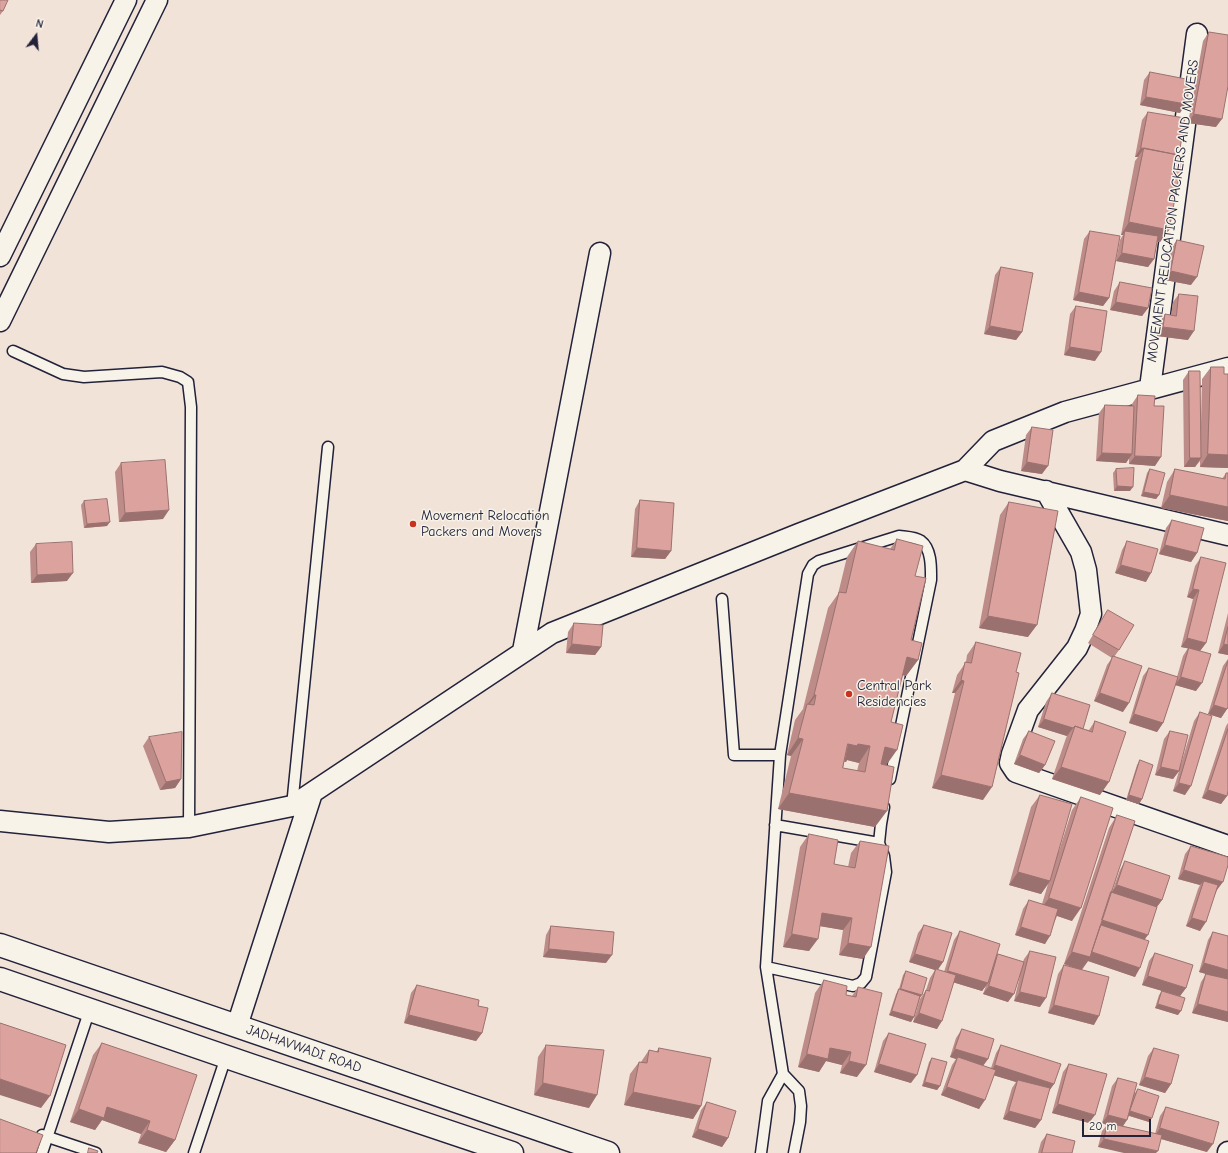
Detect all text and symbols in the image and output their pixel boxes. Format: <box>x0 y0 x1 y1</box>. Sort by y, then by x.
north arrow <box>16 16 56 56</box>
text: N <box>34 17 45 31</box>
street label: MOVEMENT RELOCATION PACKERS AND MOVERS <box>1143 59 1203 363</box>
place label: Movement Relocation Packers and Movers <box>421 508 550 540</box>
marker: Movement Relocation Packers and Movers <box>408 519 418 529</box>
place label: Central Park Residencies <box>857 678 931 710</box>
marker: Central Park Residencies <box>844 689 854 699</box>
street label: JADHAVWADI ROAD <box>244 1021 364 1077</box>
scale bar <box>1084 1111 1153 1137</box>
text: 20 m <box>1089 1119 1117 1133</box>

